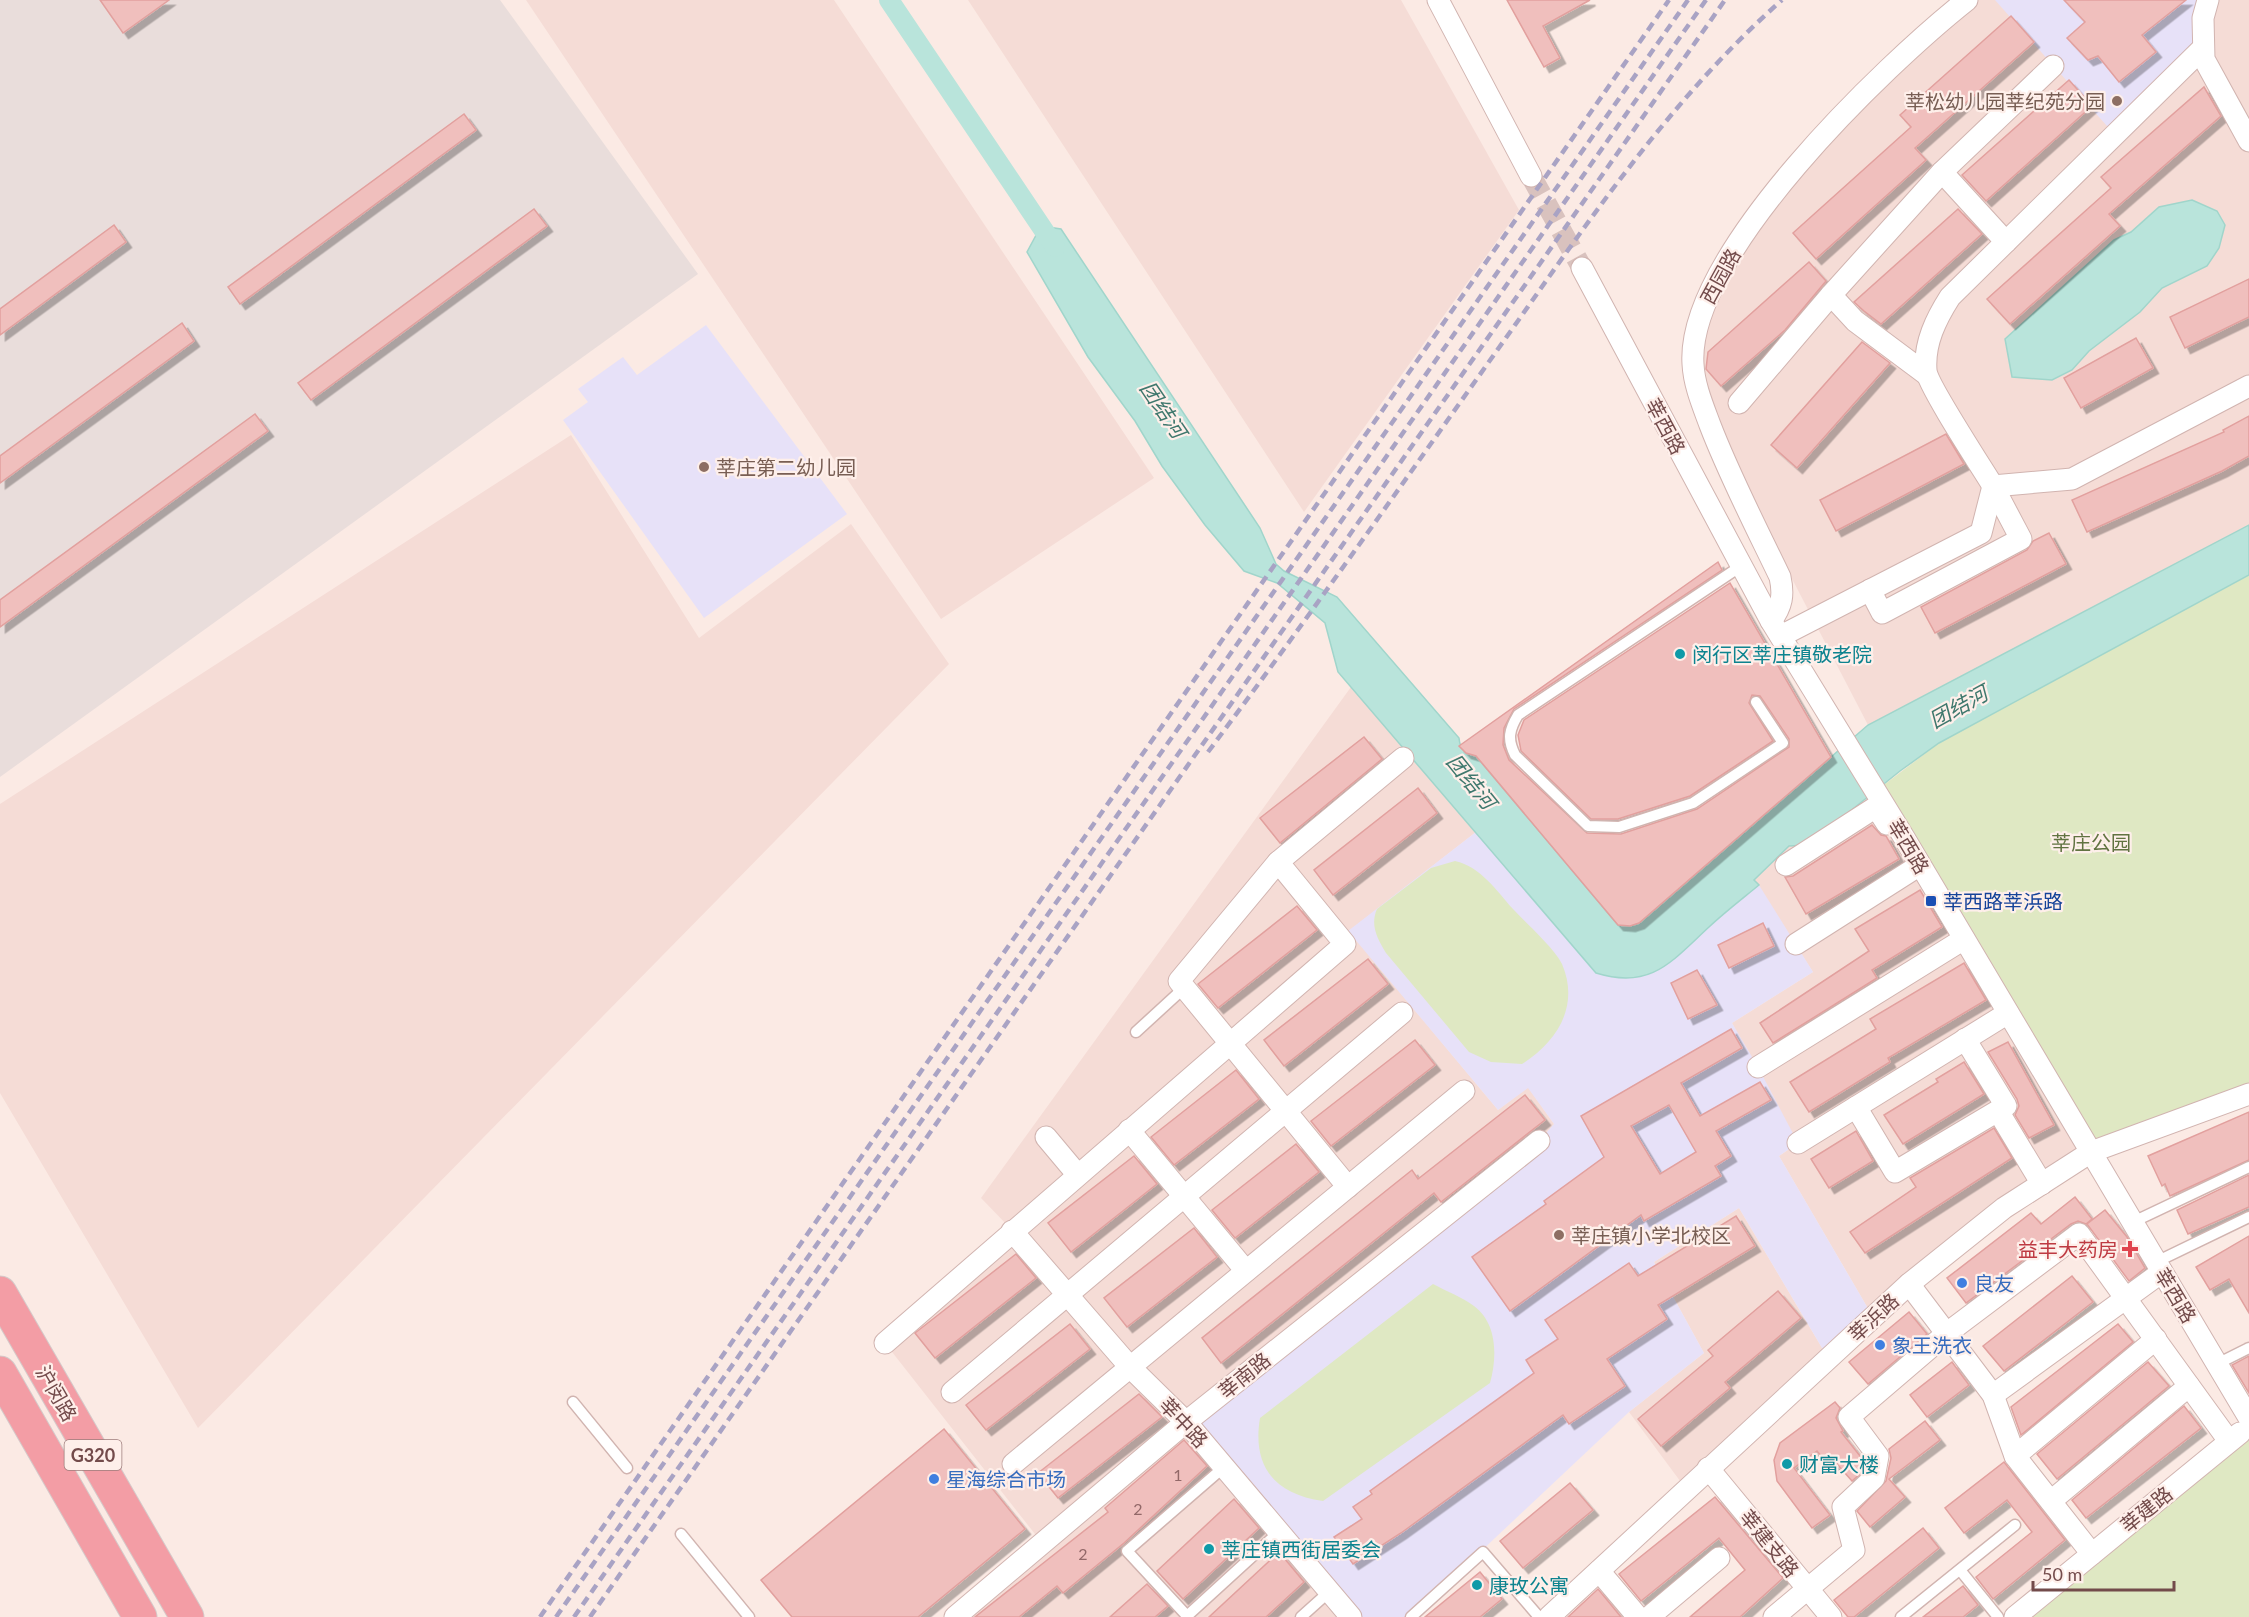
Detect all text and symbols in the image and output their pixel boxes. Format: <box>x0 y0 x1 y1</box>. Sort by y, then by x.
place label: 莘松幼儿园莘纪苑分园 <box>1905 89 2105 113</box>
marker: 莘松幼儿园莘纪苑分园 <box>2110 94 2124 108</box>
street label: 西园路 <box>1695 244 1745 308</box>
water label: 团结河 <box>1136 376 1194 445</box>
street label: 莘西路 <box>1641 394 1691 458</box>
place label: 莘庄第二幼儿园 <box>716 455 856 479</box>
marker: 莘庄第二幼儿园 <box>697 460 711 474</box>
place label: 闵行区莘庄镇敬老院 <box>1692 642 1872 666</box>
marker: 闵行区莘庄镇敬老院 <box>1673 647 1687 661</box>
water label: 团结河 <box>1924 678 1995 732</box>
water label: 团结河 <box>1442 749 1504 816</box>
street label: 莘西路 <box>1883 814 1935 878</box>
park label: 莘庄公园 <box>2051 830 2131 854</box>
place label: 莘西路莘浜路 <box>1943 889 2063 913</box>
marker: 莘西路莘浜路 <box>1924 894 1938 908</box>
place label: 莘庄镇小学北校区 <box>1571 1223 1731 1247</box>
marker: 莘庄镇小学北校区 <box>1552 1228 1566 1242</box>
place label: 益丰大药房 <box>2018 1237 2118 1261</box>
marker: 益丰大药房 <box>2123 1242 2137 1256</box>
street label: 莘西路 <box>2150 1263 2202 1327</box>
place label: 良友 <box>1974 1271 2014 1295</box>
marker: 良友 <box>1955 1276 1969 1290</box>
street label: 莘浜路 <box>1843 1288 1903 1346</box>
place label: 象王洗衣 <box>1892 1333 1972 1357</box>
marker: 象王洗衣 <box>1873 1338 1887 1352</box>
street label: 莘南路 <box>1213 1347 1275 1403</box>
street label: 沪闵路 <box>32 1361 82 1425</box>
street label: 莘中路 <box>1155 1392 1213 1452</box>
road number: G320 <box>64 1440 122 1470</box>
place label: 财富大楼 <box>1799 1452 1879 1476</box>
marker: 财富大楼 <box>1780 1457 1794 1471</box>
house number: 1 <box>1173 1465 1183 1484</box>
place label: 星海综合市场 <box>946 1467 1066 1491</box>
marker: 星海综合市场 <box>927 1472 941 1486</box>
street label: 莘建路 <box>2115 1481 2177 1537</box>
house number: 2 <box>1133 1499 1143 1518</box>
street label: 莘建支路 <box>1736 1504 1804 1582</box>
place label: 莘庄镇西街居委会 <box>1221 1537 1381 1561</box>
marker: 莘庄镇西街居委会 <box>1202 1542 1216 1556</box>
house number: 2 <box>1078 1544 1088 1563</box>
scale bar <box>2033 1554 2174 1592</box>
text: 50 m <box>2042 1563 2082 1585</box>
place label: 康玫公寓 <box>1489 1573 1569 1597</box>
marker: 康玫公寓 <box>1470 1578 1484 1592</box>

